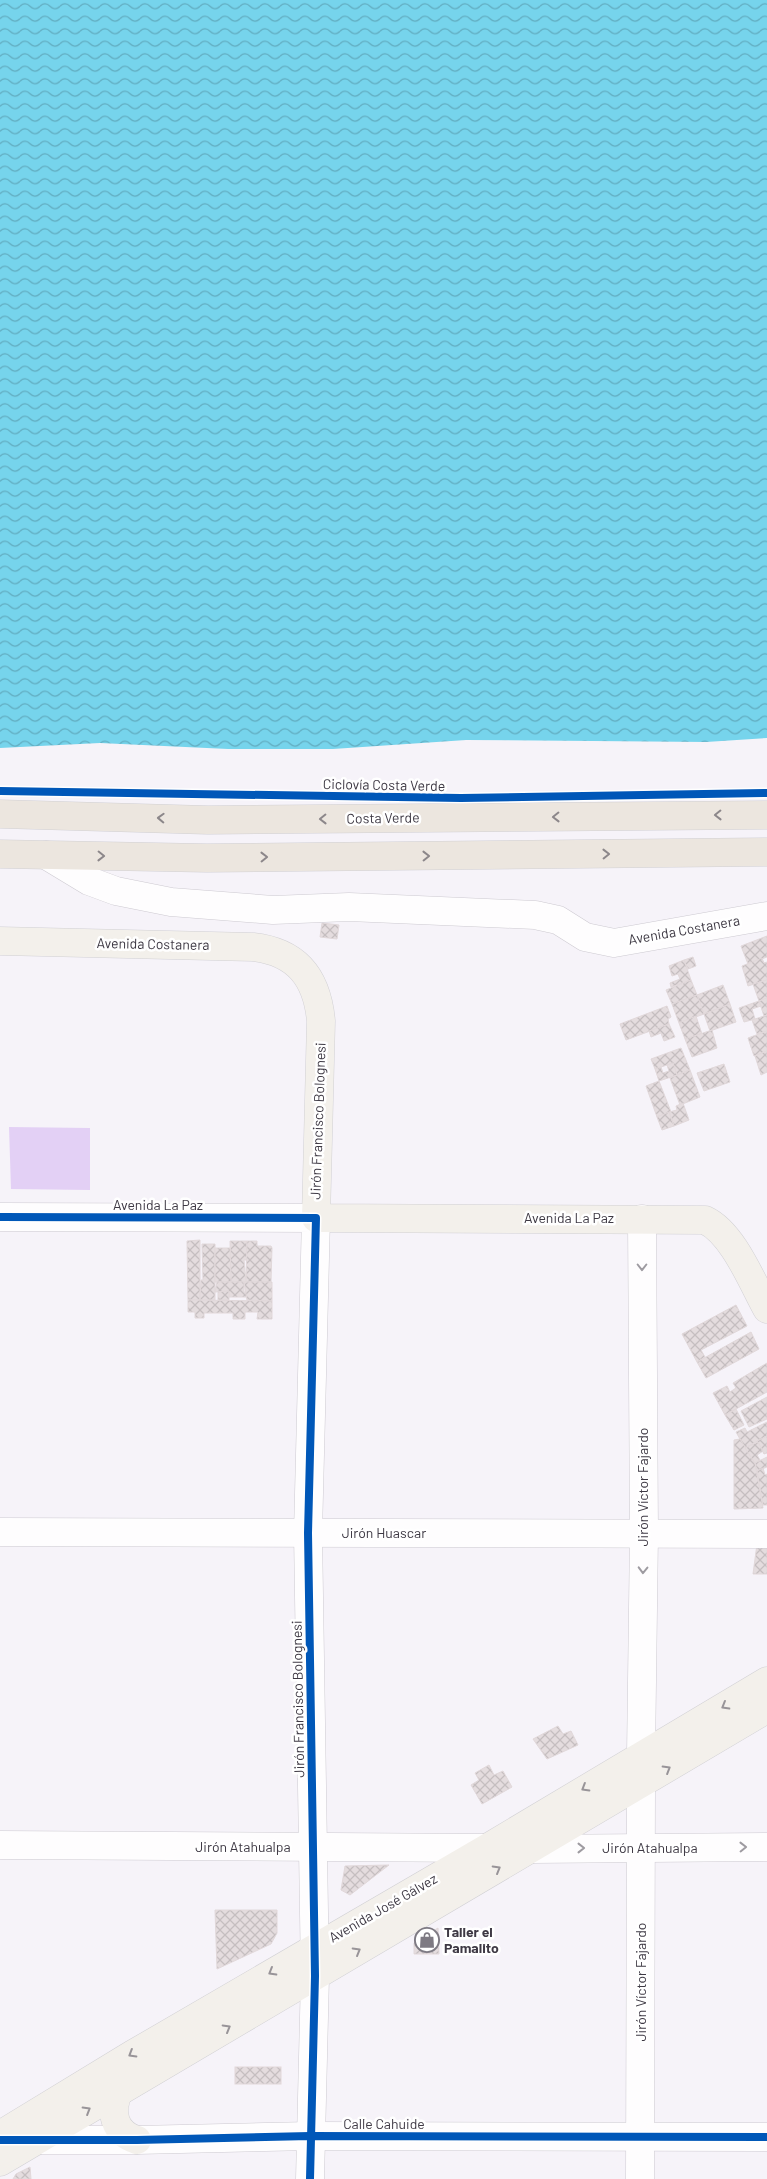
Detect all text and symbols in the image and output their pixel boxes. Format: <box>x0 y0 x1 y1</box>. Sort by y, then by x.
street label: Ciclovía Costa Verde <box>323 775 445 794</box>
street label: Costa Verde <box>346 808 420 827</box>
one-way arrow <box>714 810 722 820</box>
one-way arrow <box>552 812 560 822</box>
one-way arrow <box>157 813 165 824</box>
one-way arrow <box>319 814 327 824</box>
one-way arrow <box>602 849 610 859</box>
one-way arrow <box>98 851 105 861</box>
one-way arrow <box>422 851 430 861</box>
one-way arrow <box>260 852 268 862</box>
street label: Avenida Costanera <box>627 911 741 948</box>
street label: Avenida Costanera <box>96 934 210 953</box>
street label: Jirón Francisco Bolognesi <box>306 1042 329 1200</box>
street label: Avenida La Paz <box>113 1196 203 1213</box>
street label: Avenida La Paz <box>524 1209 614 1226</box>
one-way arrow <box>637 1264 647 1272</box>
street label: Jirón Víctor Fajardo <box>634 1428 651 1546</box>
street label: Jirón Huascar <box>342 1524 426 1541</box>
one-way arrow <box>638 1566 648 1574</box>
street label: Jirón Francisco Bolognesi <box>288 1620 307 1778</box>
one-way arrow <box>721 1699 730 1709</box>
one-way arrow <box>662 1765 671 1775</box>
one-way arrow <box>582 1782 591 1792</box>
street label: Jirón Atahualpa <box>195 1838 291 1855</box>
street label: Jirón Atahualpa <box>602 1839 698 1856</box>
one-way arrow <box>740 1842 748 1852</box>
one-way arrow <box>578 1843 585 1853</box>
one-way arrow <box>492 1865 501 1875</box>
street label: Avenida José Gálvez <box>326 1870 440 1946</box>
place label: Taller el Pamalito <box>444 1923 499 1956</box>
street label: Jirón Víctor Fajardo <box>632 1923 649 2041</box>
shop icon: Taller el Pamalito <box>414 1927 440 1953</box>
one-way arrow <box>351 1947 360 1957</box>
one-way arrow <box>269 1965 278 1975</box>
one-way arrow <box>222 2024 231 2034</box>
one-way arrow <box>129 2048 138 2058</box>
one-way arrow <box>82 2107 91 2117</box>
street label: Calle Cahuide <box>343 2115 425 2132</box>

